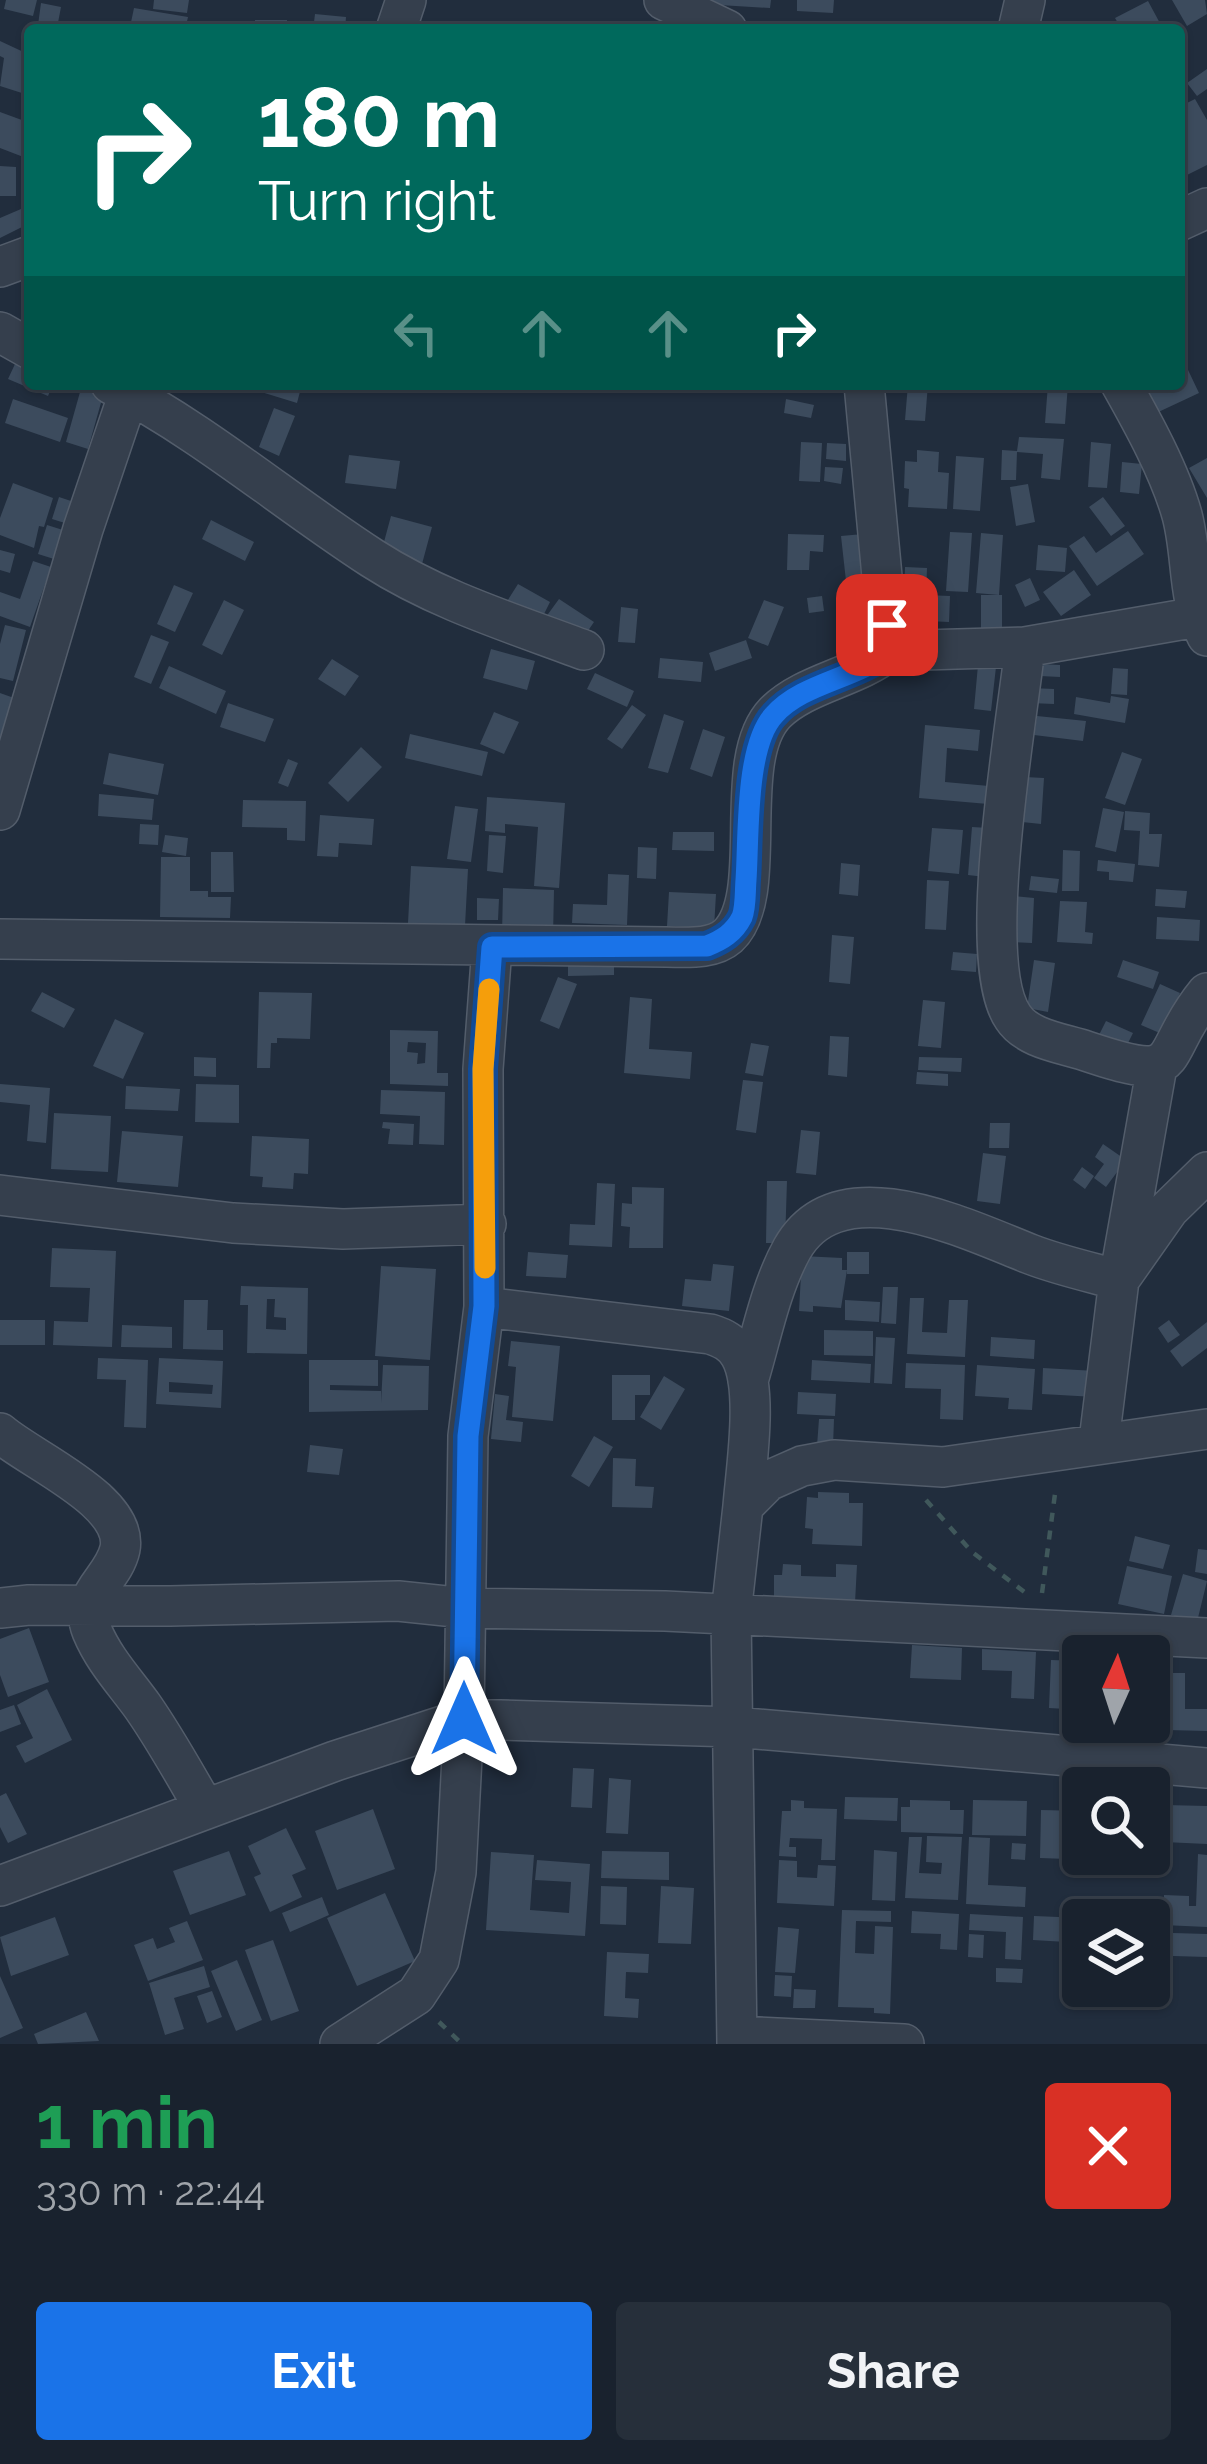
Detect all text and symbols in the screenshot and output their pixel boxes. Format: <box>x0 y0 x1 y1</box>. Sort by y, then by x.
text: 180 m <box>258 68 500 167</box>
icon: right <box>60 72 216 228</box>
text: Turn right <box>258 169 496 233</box>
icon: left <box>383 300 449 366</box>
icon: ahead <box>509 300 575 366</box>
icon: ahead <box>635 300 701 366</box>
icon: right <box>761 300 827 366</box>
pin <box>836 574 938 676</box>
icon: arrive <box>854 592 920 658</box>
north arrow <box>1062 1635 1170 1743</box>
map controls <box>1062 1635 1170 2007</box>
position arrow <box>401 1656 527 1782</box>
button: search <box>1062 1767 1170 1875</box>
button: layers <box>1062 1899 1170 2007</box>
text: 1 min <box>36 2080 218 2165</box>
button: close <box>1045 2083 1171 2209</box>
text: 330 m · 22:44 <box>36 2168 265 2214</box>
button: Exit <box>36 2302 592 2440</box>
button: Share <box>616 2302 1171 2440</box>

